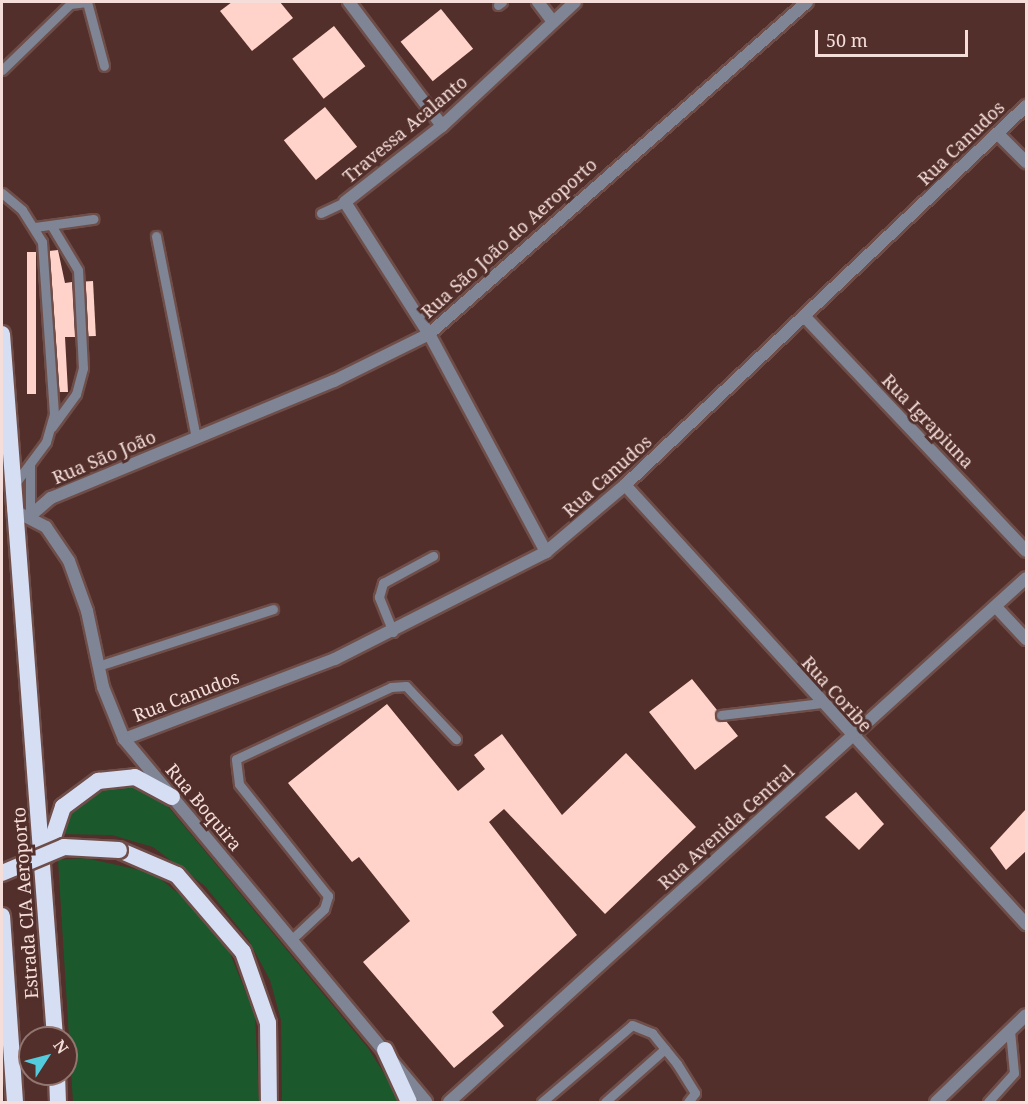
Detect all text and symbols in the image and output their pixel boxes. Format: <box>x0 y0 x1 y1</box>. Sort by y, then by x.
scale bar <box>818 18 971 56</box>
text: 50 m <box>826 28 868 52</box>
street label: Travessa Acalanto <box>338 71 472 187</box>
street label: Rua Canudos <box>913 96 1009 190</box>
street label: Rua São João do Aeroporto <box>417 153 601 323</box>
street label: Rua Igrapiuna <box>878 369 978 473</box>
street label: Rua São João <box>49 425 159 489</box>
street label: Rua Canudos <box>558 431 656 521</box>
street label: Rua Coribe <box>797 652 877 736</box>
street label: Rua Canudos <box>130 666 242 726</box>
street label: Rua Boquira <box>161 759 247 855</box>
street label: Rua Avenida Central <box>654 760 798 894</box>
street label: Estrada CIA Aeroporto <box>8 806 42 1000</box>
north arrow <box>18 1026 78 1086</box>
text: N <box>48 1035 74 1058</box>

